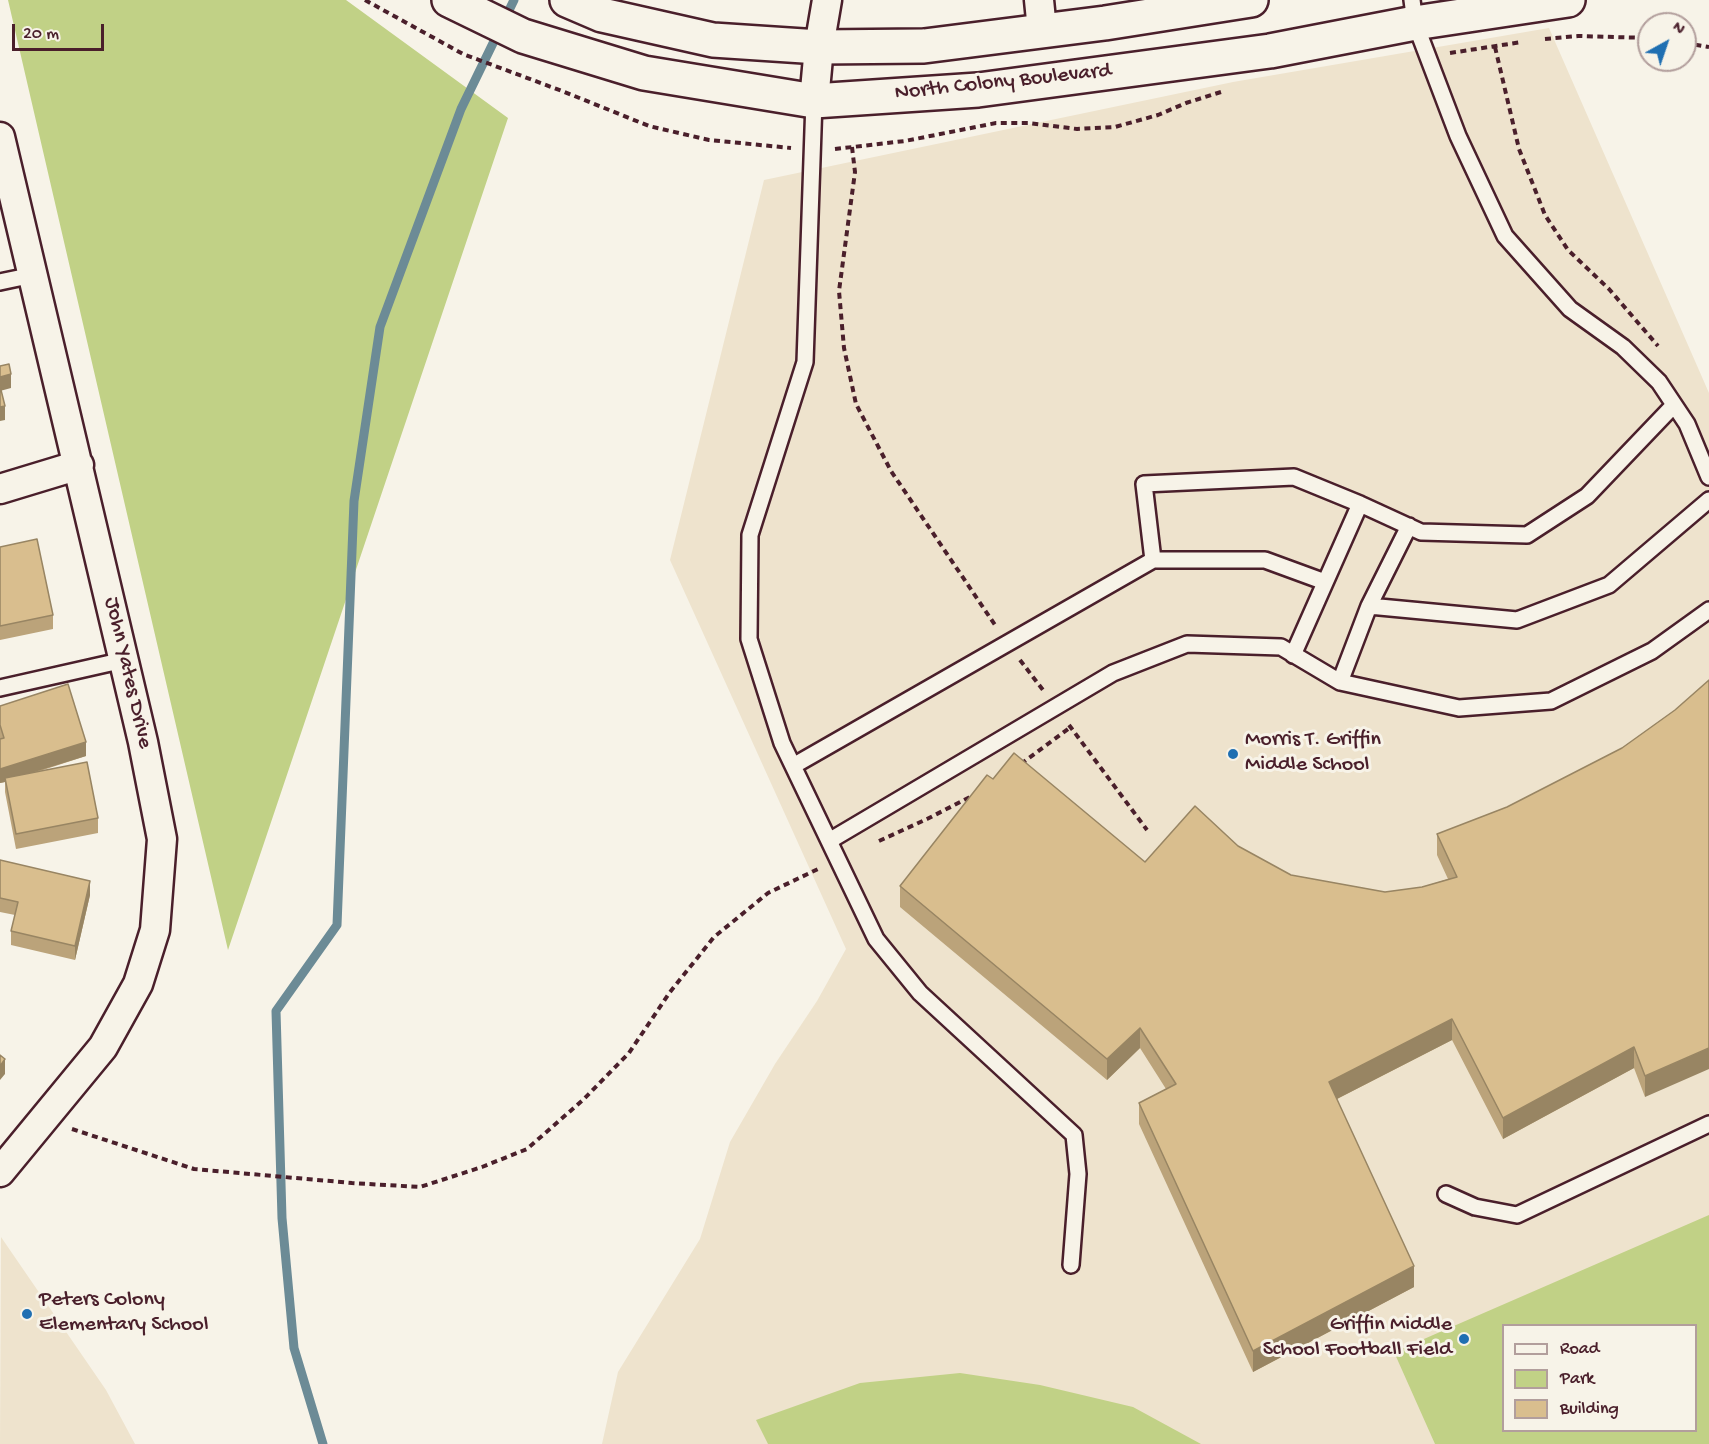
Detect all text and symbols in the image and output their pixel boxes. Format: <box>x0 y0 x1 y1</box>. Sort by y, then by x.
scale bar <box>15 12 106 50</box>
north arrow <box>1637 12 1697 72</box>
text: N <box>1667 19 1688 40</box>
text: 20 m <box>23 24 59 45</box>
street label: North Colony Boulevard <box>893 59 1113 107</box>
street label: John Yates Drive <box>97 595 157 751</box>
place label: Morris T. Griffin Middle School <box>1245 728 1381 780</box>
marker: Morris T. Griffin Middle School <box>1226 747 1240 761</box>
place label: Peters Colony Elementary School <box>39 1288 209 1340</box>
marker: Peters Colony Elementary School <box>20 1307 34 1321</box>
place label: Griffin Middle School Football Field <box>1263 1313 1452 1364</box>
legend <box>1502 1324 1697 1432</box>
marker: Griffin Middle School Football Field <box>1457 1332 1471 1346</box>
text: Road <box>1560 1339 1599 1360</box>
text: Park <box>1560 1369 1594 1390</box>
text: Building <box>1560 1399 1619 1420</box>

